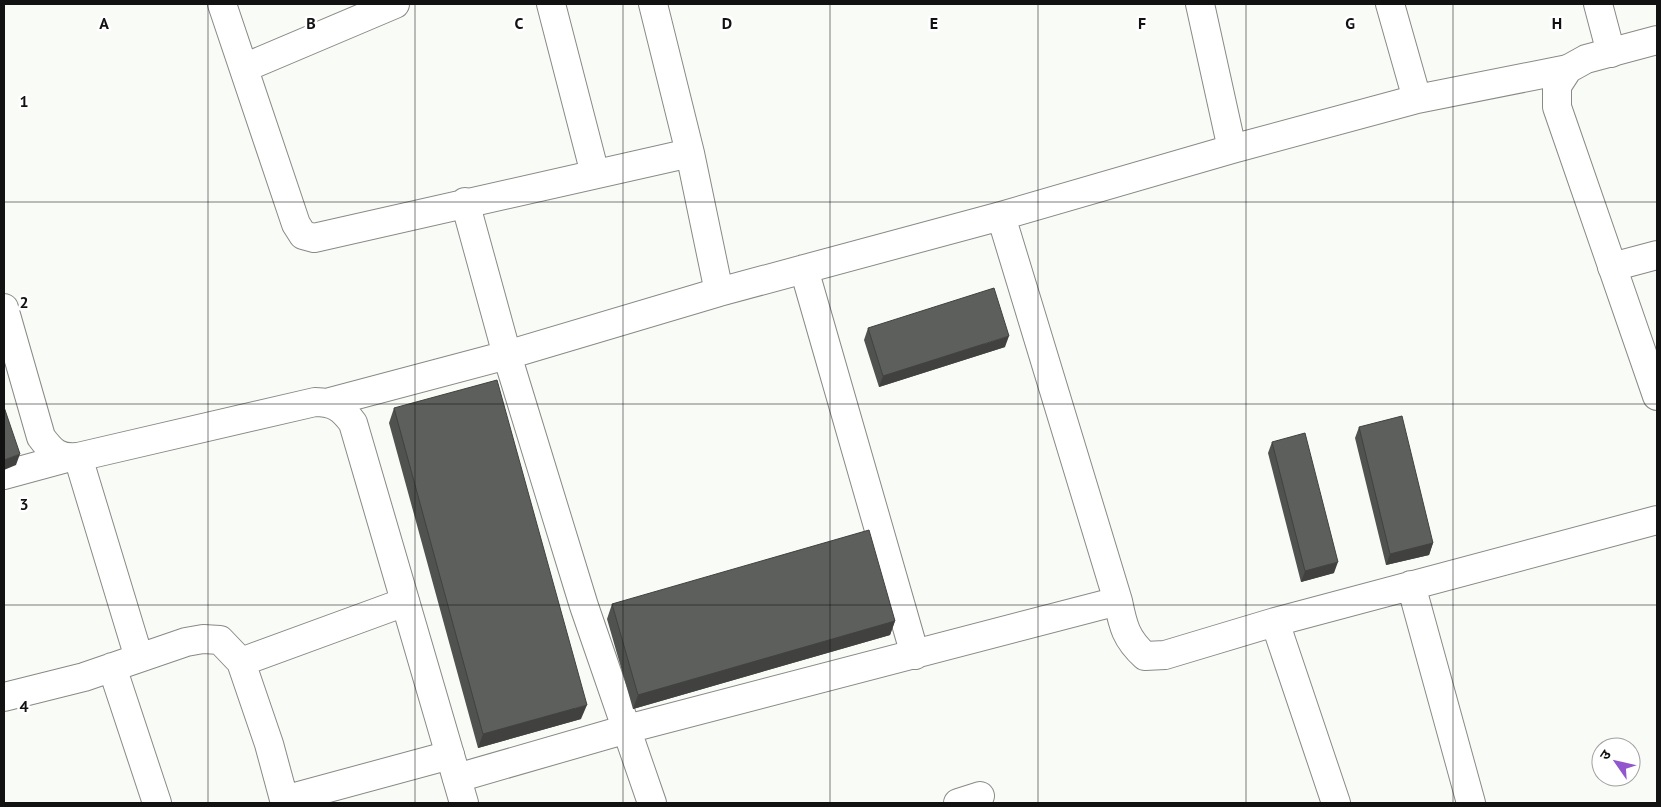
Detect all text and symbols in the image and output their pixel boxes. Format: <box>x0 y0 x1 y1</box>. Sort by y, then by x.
text: A <box>99 13 109 33</box>
text: B <box>306 13 316 33</box>
text: C <box>515 13 524 33</box>
text: D <box>722 13 732 33</box>
text: E <box>930 13 938 33</box>
text: F <box>1138 13 1146 33</box>
text: G <box>1345 13 1355 33</box>
text: H <box>1552 13 1562 33</box>
text: 1 <box>19 91 29 111</box>
text: 2 <box>19 292 29 312</box>
text: 3 <box>19 494 29 514</box>
text: 4 <box>19 696 29 716</box>
north arrow <box>1591 737 1641 787</box>
text: उ <box>1595 746 1615 763</box>

